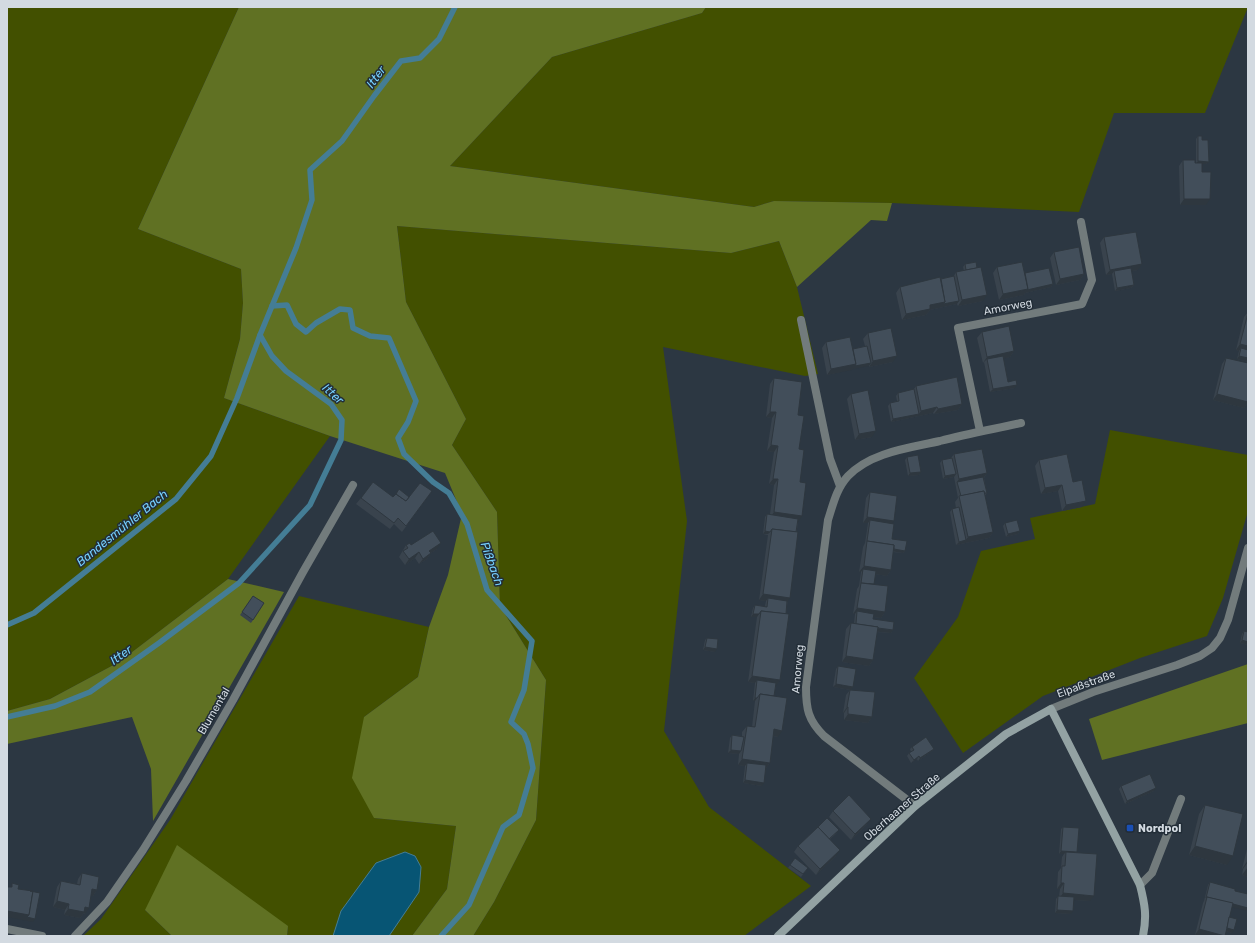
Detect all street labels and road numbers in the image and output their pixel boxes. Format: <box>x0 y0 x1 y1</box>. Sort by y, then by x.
street label: Amorweg <box>983 296 1033 318</box>
street label: Amorweg <box>789 644 807 694</box>
street label: Eipaßstraße <box>1055 667 1117 701</box>
street label: Blumental <box>195 685 233 737</box>
street label: Oberhaaner Straße <box>861 770 943 844</box>

